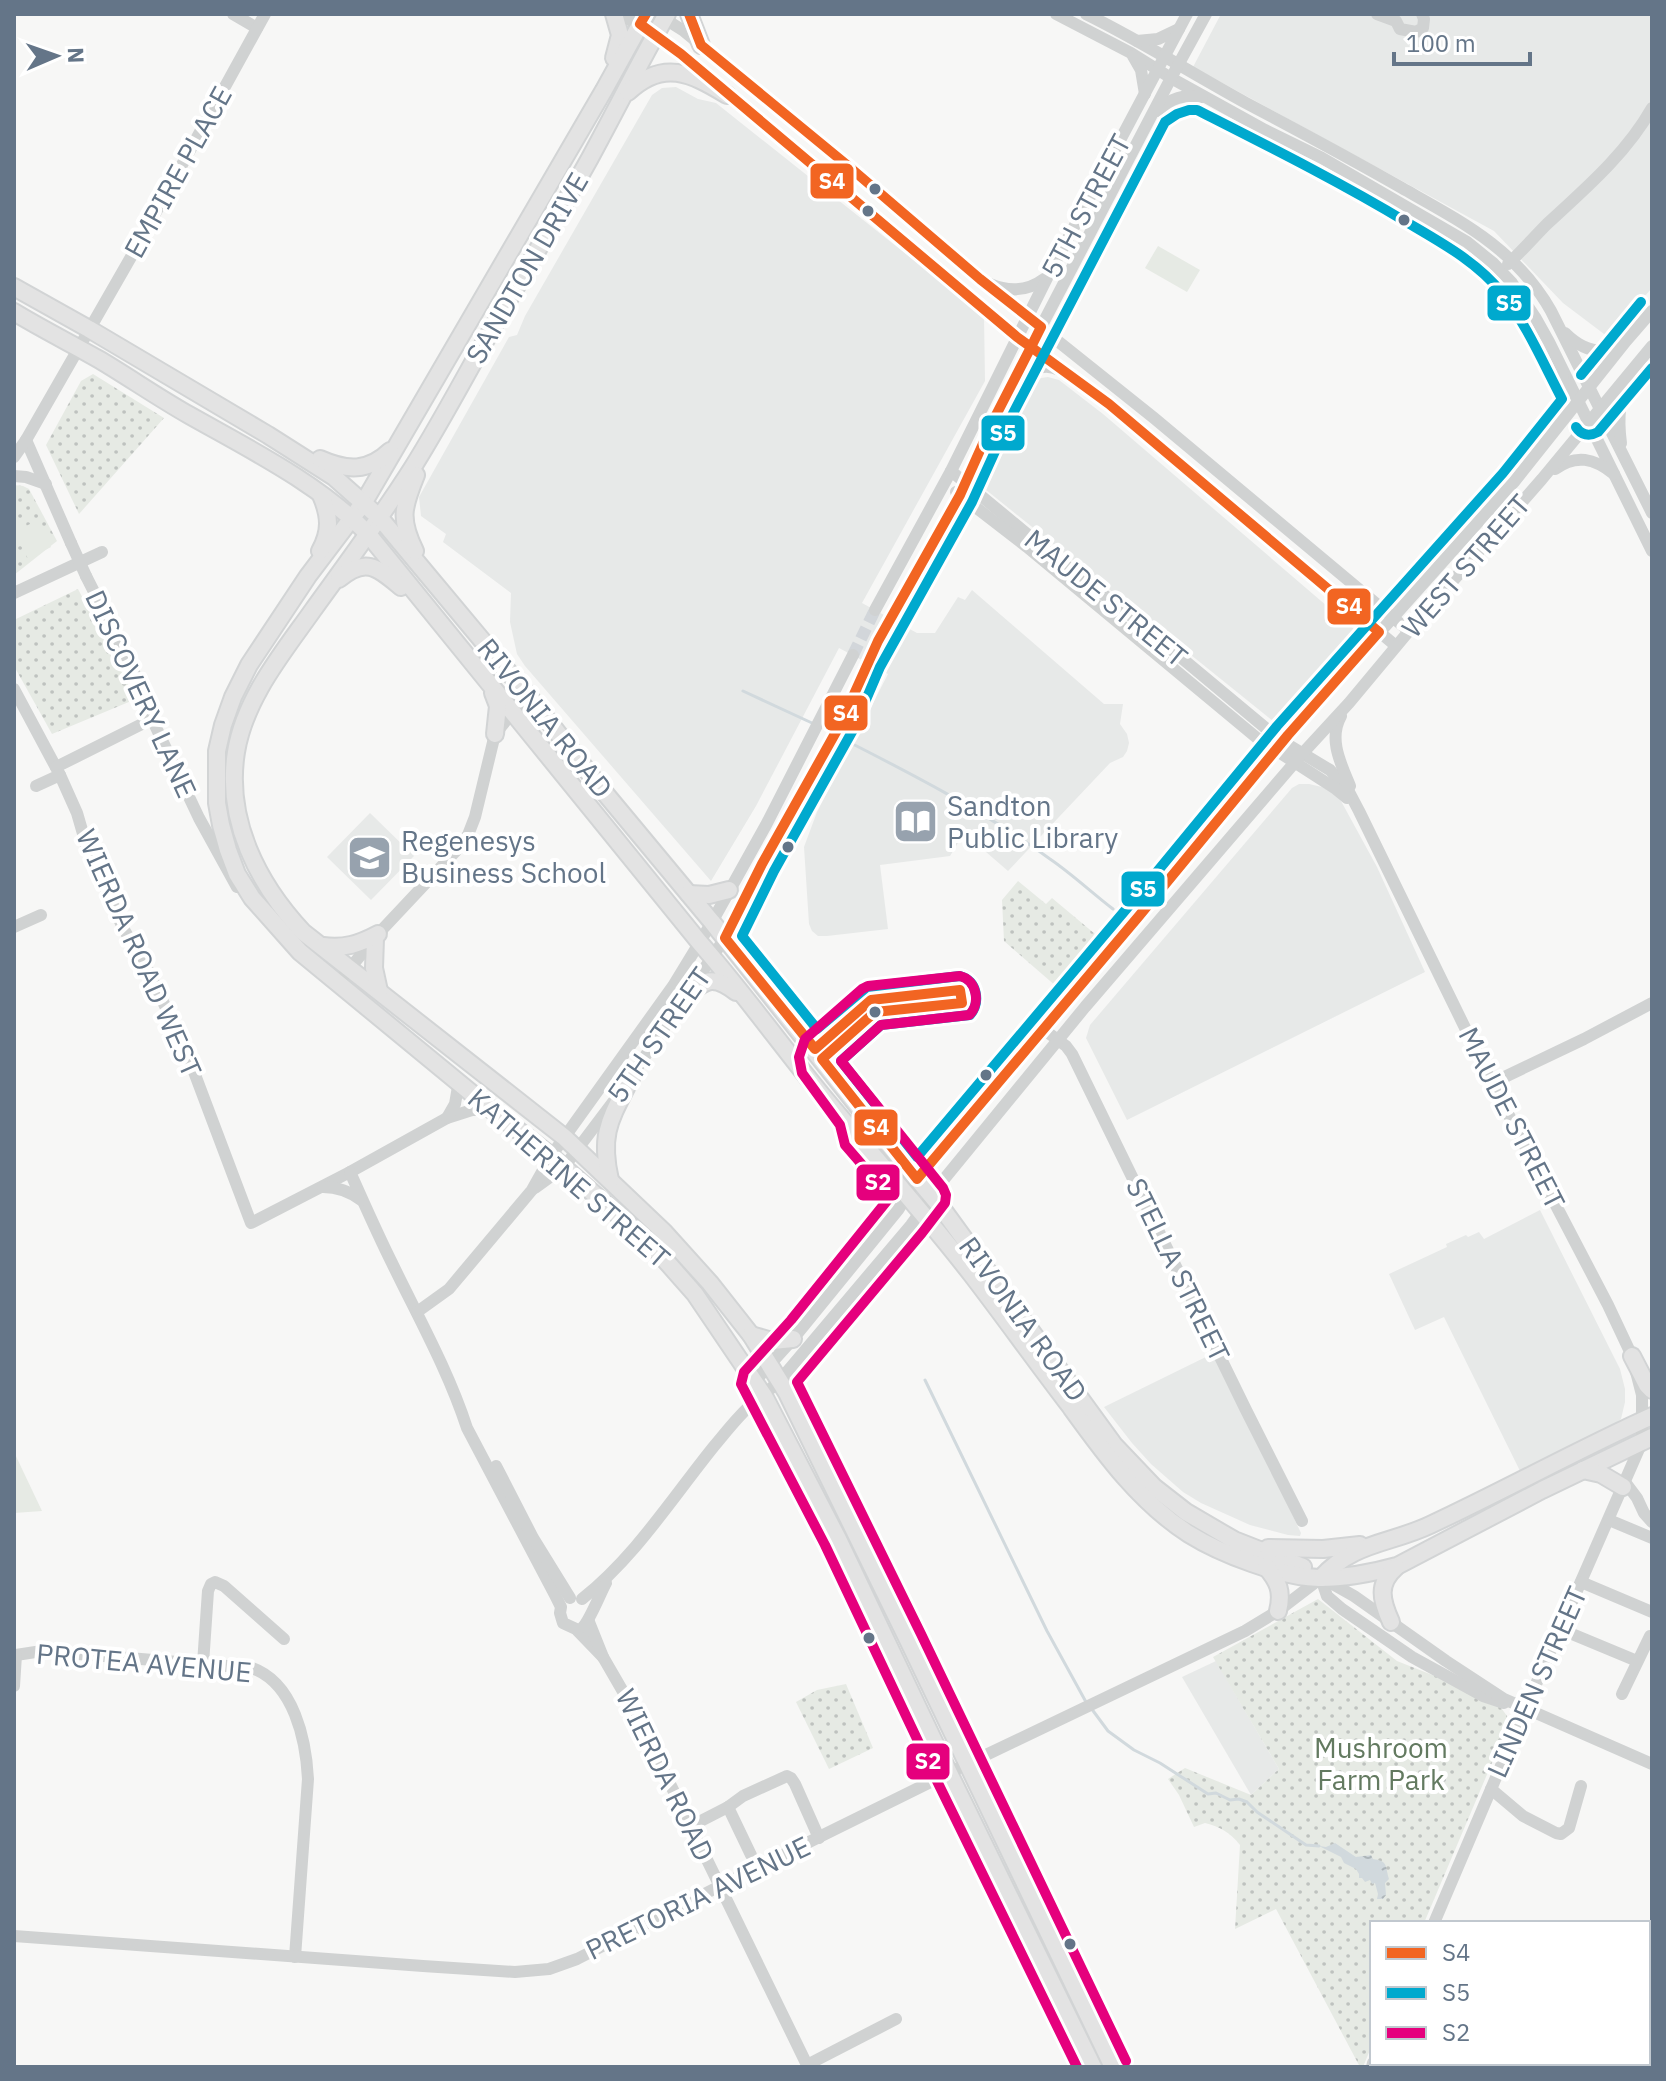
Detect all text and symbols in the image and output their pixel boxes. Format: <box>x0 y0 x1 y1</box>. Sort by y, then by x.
north arrow <box>16 16 96 96</box>
scale bar <box>1394 16 1530 66</box>
text: 100 m <box>1406 27 1476 59</box>
text: N <box>62 47 91 64</box>
street label: EMPIRE PLACE <box>115 79 240 264</box>
street label: 5TH STREET <box>1032 127 1139 284</box>
line badge: S4 <box>809 162 855 200</box>
street label: SANDTON DRIVE <box>457 165 596 370</box>
text: S4 <box>819 166 845 195</box>
unlabelled marker <box>867 181 883 197</box>
unlabelled marker <box>860 203 876 219</box>
unlabelled marker <box>1396 212 1412 228</box>
line badge: S5 <box>1486 284 1532 322</box>
text: S5 <box>1496 288 1522 317</box>
line badge: S5 <box>980 414 1026 452</box>
text: S5 <box>990 418 1016 447</box>
street label: WEST STREET <box>1393 486 1538 645</box>
street label: MAUDE STREET <box>1017 520 1195 675</box>
street label: DISCOVERY LANE <box>77 584 206 804</box>
line badge: S4 <box>1326 587 1372 626</box>
text: S4 <box>1336 591 1362 620</box>
street label: RIVONIA ROAD <box>470 630 621 805</box>
line badge: S4 <box>823 694 869 732</box>
text: S4 <box>833 698 859 727</box>
place label: Sandton Public Library <box>947 787 1118 856</box>
library icon: Sandton Public Library <box>892 798 940 846</box>
place label: Regenesys Business School <box>401 822 606 891</box>
street label: WIERDA ROAD WEST <box>68 823 211 1082</box>
school or university icon: Regenesys Business School <box>346 833 394 881</box>
unlabelled marker <box>780 839 796 855</box>
line badge: S5 <box>1120 870 1166 908</box>
text: S5 <box>1130 874 1156 903</box>
street label: 5TH STREET <box>598 959 719 1110</box>
unlabelled marker <box>867 1004 883 1020</box>
street label: MAUDE STREET <box>1451 1020 1574 1215</box>
unlabelled marker <box>978 1067 994 1083</box>
street label: KATHERINE STREET <box>460 1080 678 1276</box>
line badge: S4 <box>853 1108 899 1147</box>
text: S4 <box>863 1112 889 1141</box>
line badge: S2 <box>855 1163 901 1202</box>
text: S2 <box>865 1167 891 1196</box>
street label: STELLA STREET <box>1118 1172 1239 1368</box>
street label: RIVONIA ROAD <box>951 1229 1096 1408</box>
street label: LINDEN STREET <box>1478 1581 1595 1783</box>
unlabelled marker <box>861 1630 877 1646</box>
street label: PROTEA AVENUE <box>35 1635 253 1690</box>
street label: WIERDA ROAD <box>608 1683 723 1867</box>
park label: Mushroom Farm Park <box>1314 1729 1448 1798</box>
line badge: S2 <box>905 1742 951 1781</box>
text: S2 <box>915 1746 941 1775</box>
street label: PRETORIA AVENUE <box>579 1827 816 1968</box>
legend <box>1370 1921 1650 2065</box>
unlabelled marker <box>1062 1936 1078 1952</box>
text: S4 <box>1442 1936 1470 1968</box>
text: S5 <box>1442 1976 1470 2008</box>
text: S2 <box>1442 2016 1470 2048</box>

